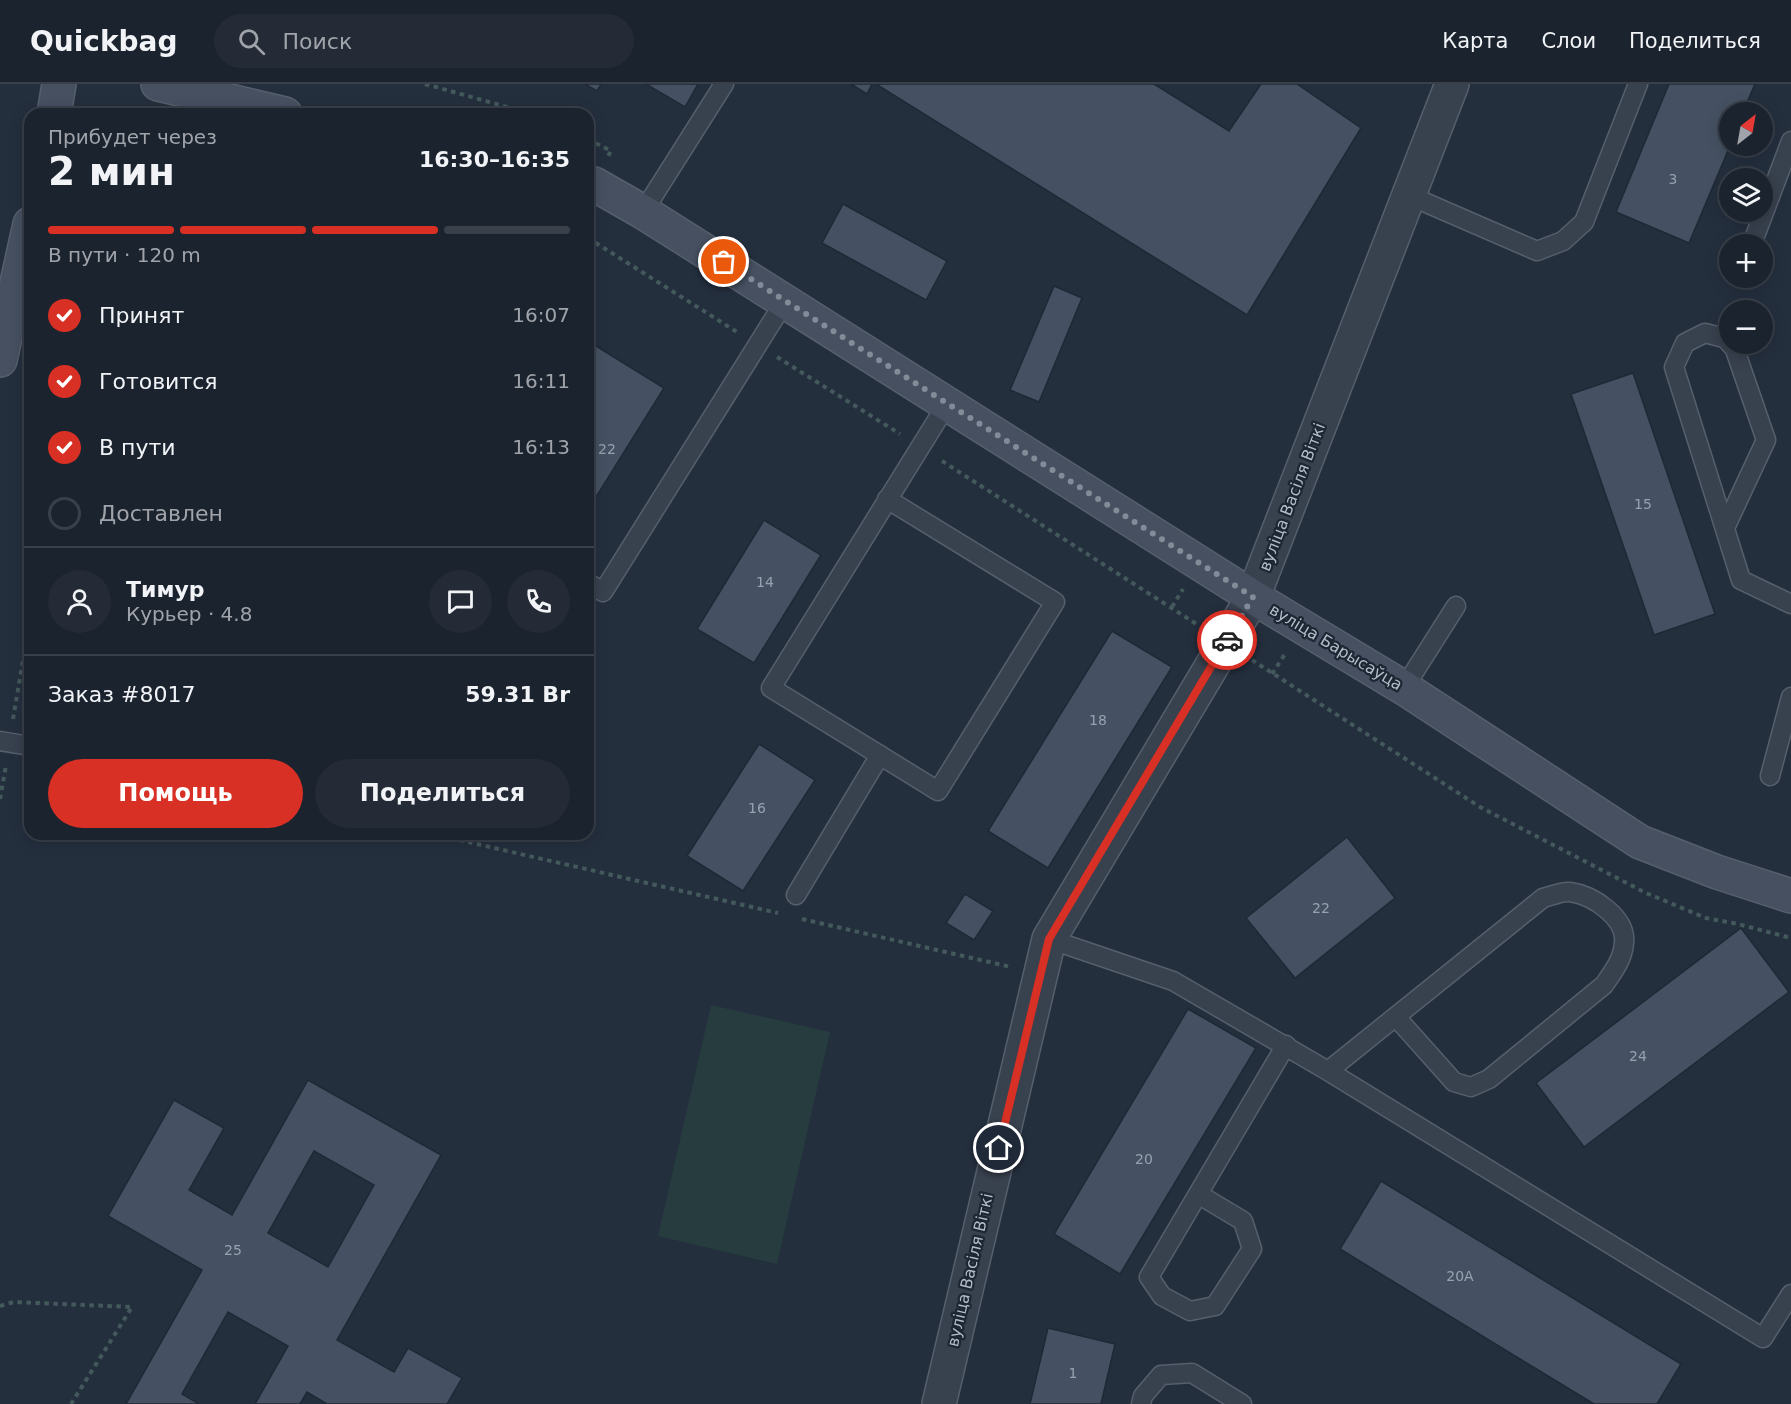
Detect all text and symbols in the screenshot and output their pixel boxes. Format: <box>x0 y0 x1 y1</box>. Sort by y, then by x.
search box <box>214 14 634 68</box>
text: Quickbag <box>30 25 178 58</box>
icon: search <box>235 25 268 58</box>
text: Поиск <box>283 29 352 54</box>
text: Карта <box>1442 29 1508 53</box>
text: Слои <box>1541 29 1596 53</box>
text: Поделиться <box>1629 29 1761 53</box>
north arrow <box>1719 102 1773 156</box>
map controls <box>1719 102 1773 354</box>
text: Прибудет через <box>48 125 217 149</box>
text: 16:30–16:35 <box>419 147 570 172</box>
text: 2 мин <box>48 149 175 194</box>
button: layers <box>1719 168 1773 222</box>
house number: 3 <box>1669 171 1677 187</box>
button: + <box>1719 234 1773 288</box>
pin <box>698 236 749 287</box>
text: В пути · 120 m <box>48 243 201 267</box>
icon: bag <box>707 245 740 278</box>
icon: check <box>48 299 81 332</box>
button: − <box>1719 300 1773 354</box>
text: Принят <box>99 303 184 328</box>
text: 16:07 <box>512 303 570 327</box>
icon: check <box>48 365 81 398</box>
text: Готовится <box>99 369 218 394</box>
text: 16:11 <box>512 369 570 393</box>
street label: вуліца Васіля Віткі <box>1255 420 1329 574</box>
icon: check <box>48 431 81 464</box>
text: В пути <box>99 435 176 460</box>
text: 16:13 <box>512 435 570 459</box>
house number: 22 <box>598 441 616 457</box>
house number: 15 <box>1634 496 1652 512</box>
text: Доставлен <box>99 501 223 526</box>
button: person <box>48 570 111 633</box>
button: chat <box>429 570 492 633</box>
button: phone <box>507 570 570 633</box>
house number: 14 <box>756 574 774 590</box>
text: Тимур <box>126 577 205 602</box>
street label: вуліца Барысаўца <box>1266 600 1406 694</box>
text: Курьер · 4.8 <box>126 602 252 626</box>
courier <box>1197 610 1257 670</box>
icon: car <box>1211 624 1244 657</box>
text: Заказ #8017 <box>48 682 195 707</box>
text: 59.31 Br <box>465 682 570 707</box>
house number: 18 <box>1089 712 1107 728</box>
button: Помощь <box>48 759 303 828</box>
button: Поделиться <box>315 759 570 828</box>
house number: 16 <box>748 800 766 816</box>
house number: 22 <box>1312 900 1330 916</box>
house number: 24 <box>1629 1048 1647 1064</box>
pin <box>973 1122 1024 1173</box>
icon: home <box>982 1131 1015 1164</box>
house number: 20 <box>1135 1151 1153 1167</box>
street label: вуліца Васіля Віткі <box>943 1191 997 1349</box>
house number: 25 <box>224 1242 242 1258</box>
house number: 20А <box>1446 1268 1474 1284</box>
house number: 1 <box>1069 1365 1077 1381</box>

